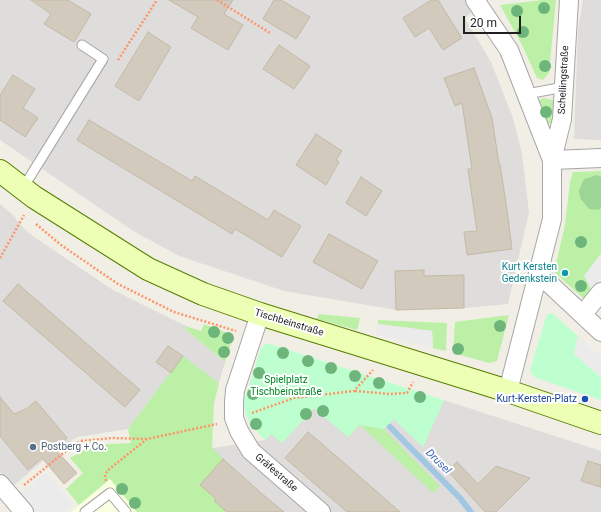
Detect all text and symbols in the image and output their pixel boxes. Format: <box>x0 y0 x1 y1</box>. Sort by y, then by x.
scale bar <box>465 8 523 34</box>
text: 20 m <box>470 16 497 30</box>
street label: Schellingstraße <box>556 45 572 115</box>
place label: Kurt Kersten Gedenkstein <box>502 261 557 284</box>
marker: Kurt Kersten Gedenkstein <box>560 268 570 278</box>
street label: Tischbeinstraße <box>253 307 325 339</box>
park label: Spielplatz Tischbeinstraße <box>250 374 322 398</box>
place label: Kurt-Kersten-Platz <box>496 393 577 405</box>
marker: Kurt-Kersten-Platz <box>580 394 590 404</box>
place label: Postberg + Co. <box>41 441 107 453</box>
marker: Postberg + Co. <box>28 442 38 452</box>
water label: Drusel <box>423 447 453 477</box>
street label: Gräfestraße <box>252 451 300 495</box>

